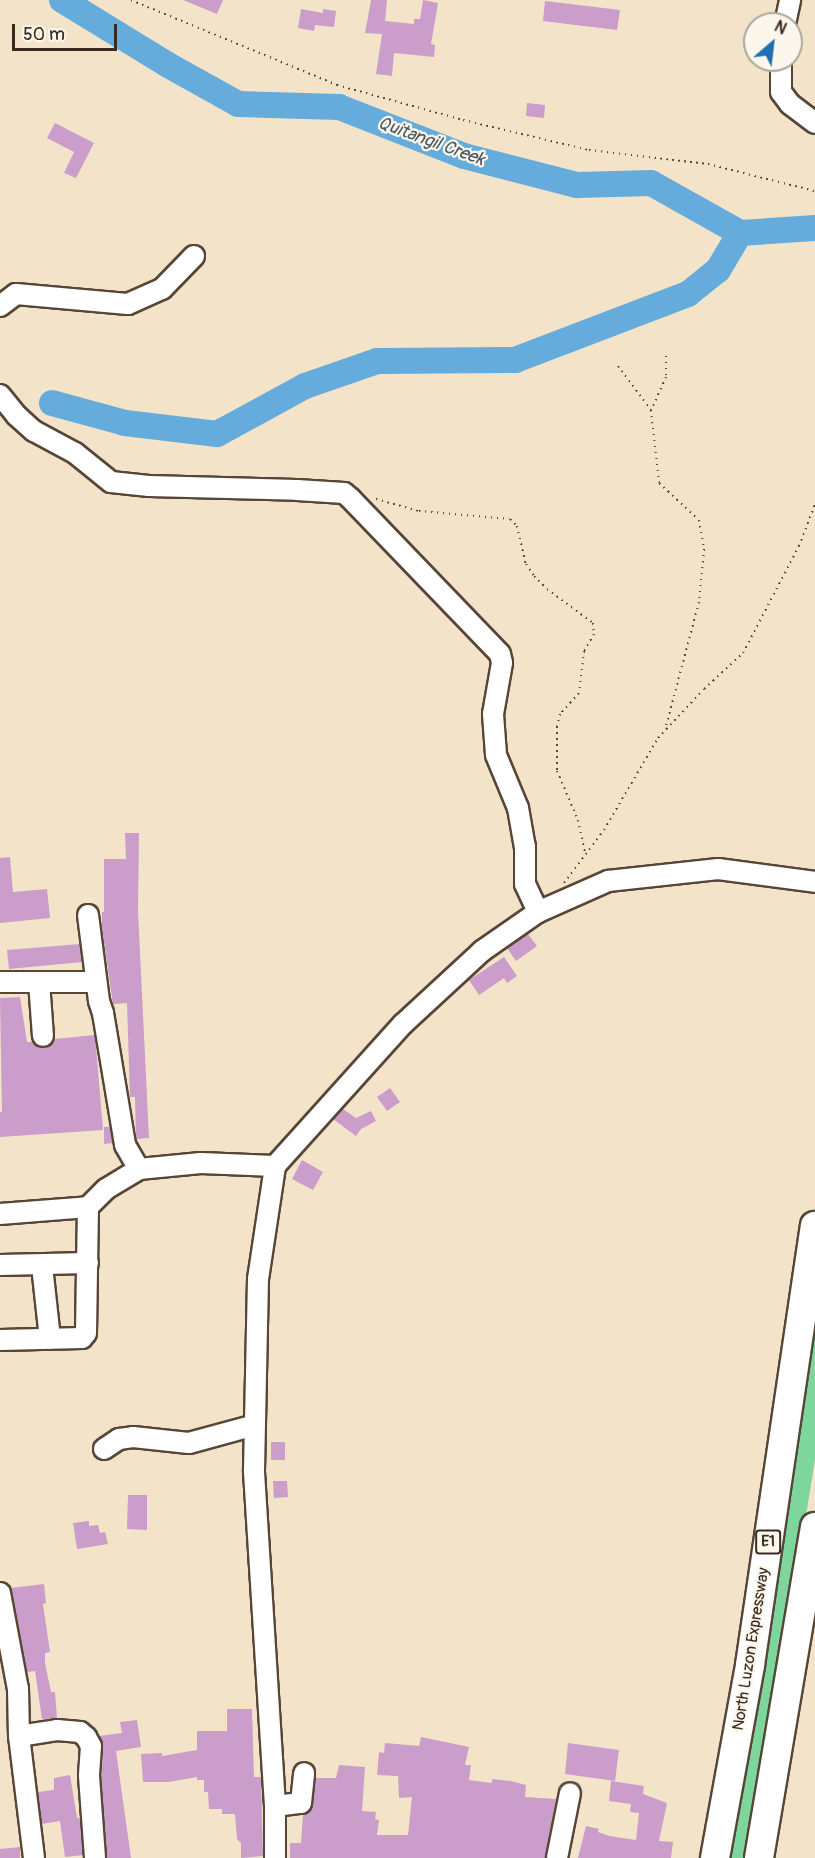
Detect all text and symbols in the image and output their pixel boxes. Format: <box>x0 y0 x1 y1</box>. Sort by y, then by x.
scale bar <box>15 12 120 50</box>
north arrow <box>743 12 803 72</box>
text: N <box>771 16 790 39</box>
text: 50 m <box>23 23 65 46</box>
water label: Quitangil Creek <box>375 113 487 171</box>
road number: E1 <box>754 1530 782 1554</box>
street label: North Luzon Expressway <box>729 1566 773 1732</box>

